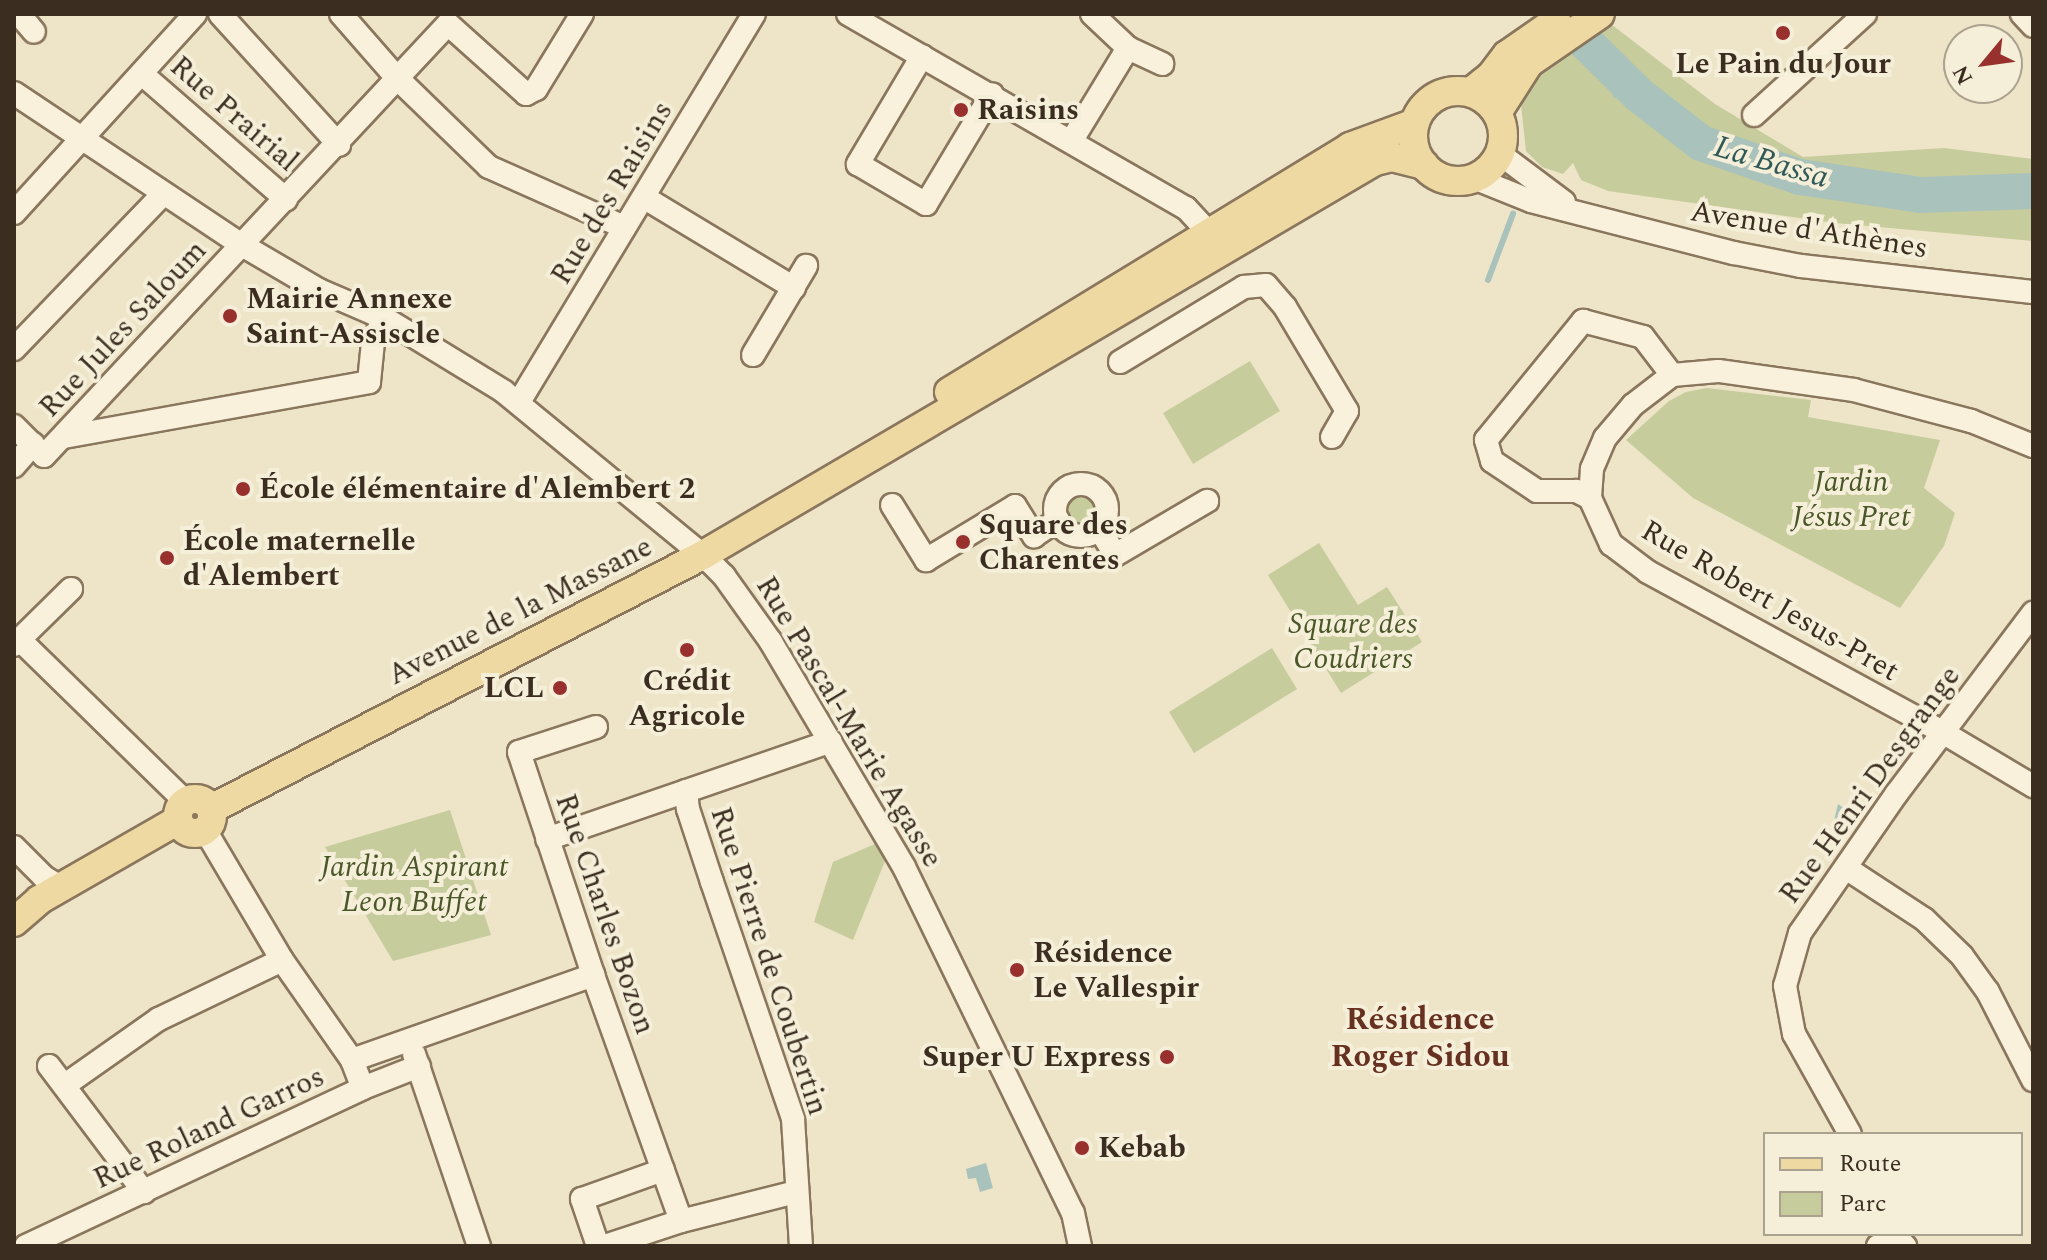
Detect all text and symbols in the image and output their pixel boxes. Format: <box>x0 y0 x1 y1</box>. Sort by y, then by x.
marker: Le Pain du Jour <box>1774 24 1792 42</box>
north arrow <box>1943 24 2023 104</box>
place label: Le Pain du Jour <box>1675 46 1891 82</box>
street label: Rue Prairial <box>162 48 306 180</box>
text: N <box>1945 59 1982 91</box>
place label: Raisins <box>977 92 1079 128</box>
street label: Rue des Raisins <box>543 95 681 291</box>
marker: Raisins <box>952 101 970 119</box>
water label: La Bassa <box>1709 128 1833 198</box>
street label: Avenue d'Athènes <box>1688 193 1930 267</box>
street label: Rue Jules Saloum <box>32 233 214 425</box>
place label: Mairie Annexe Saint-Assiscle <box>246 281 452 352</box>
marker: Mairie Annexe Saint-Assiscle <box>221 307 239 325</box>
park label: Jardin Jésus Pret <box>1792 464 1910 534</box>
place label: École élémentaire d'Alembert 2 <box>259 471 695 507</box>
marker: École élémentaire d'Alembert 2 <box>234 480 252 498</box>
place label: Square des Charentes <box>979 507 1128 578</box>
street label: Rue Robert Jesus-Pret <box>1635 513 1905 689</box>
place label: École maternelle d'Alembert <box>183 523 416 594</box>
street label: Avenue de la Massane <box>382 529 658 693</box>
marker: Square des Charentes <box>954 533 972 551</box>
marker: École maternelle d'Alembert <box>158 549 176 567</box>
street label: Rue Pascal-Marie Agasse <box>748 570 950 874</box>
park label: Square des Coudriers <box>1289 606 1417 676</box>
marker: Crédit Agricole <box>678 641 696 659</box>
street label: Rue Henri Desgrange <box>1772 659 1968 911</box>
place label: Crédit Agricole <box>629 663 745 734</box>
place label: LCL <box>484 670 544 706</box>
marker: LCL <box>551 679 569 697</box>
street label: Rue Charles Bozon <box>547 789 663 1039</box>
street label: Rue Pierre de Coubertin <box>702 802 836 1120</box>
park label: Jardin Aspirant Leon Buffet <box>320 849 508 920</box>
place label: Résidence Le Vallespir <box>1033 935 1199 1006</box>
marker: Résidence Le Vallespir <box>1008 961 1026 979</box>
district label: Résidence Roger Sidou <box>1330 1002 1510 1077</box>
place label: Super U Express <box>922 1039 1151 1075</box>
marker: Super U Express <box>1158 1048 1176 1066</box>
street label: Rue Roland Garros <box>88 1059 330 1197</box>
place label: Kebab <box>1098 1130 1186 1166</box>
legend <box>1763 1132 2023 1236</box>
marker: Kebab <box>1073 1139 1091 1157</box>
text: Route <box>1839 1146 1901 1182</box>
text: Parc <box>1839 1186 1887 1222</box>

